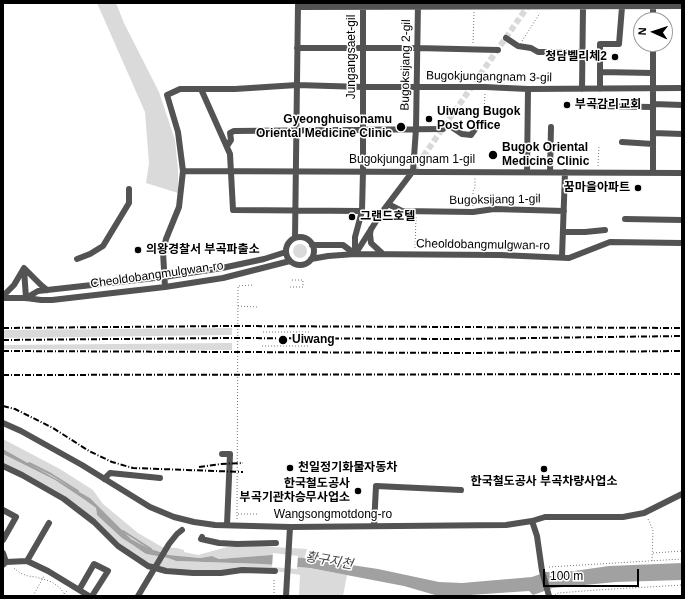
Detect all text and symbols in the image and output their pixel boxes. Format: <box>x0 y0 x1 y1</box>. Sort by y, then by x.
north arrow <box>633 12 673 52</box>
street label: Jungangsaet-gil <box>345 15 359 99</box>
street label: Bugoksijang 2-gil <box>398 19 414 111</box>
text: N <box>636 27 648 36</box>
place label: 청담벨리체2 <box>545 50 607 64</box>
marker: 청담벨리체2 <box>610 52 620 62</box>
street label: Bugokjungangnam 3-gil <box>426 69 552 85</box>
place label: 부곡감리교회 <box>575 98 641 112</box>
marker: 부곡감리교회 <box>562 100 572 110</box>
place label: Uiwang Bugok Post Office <box>437 105 520 133</box>
place label: Gyeonghuisonamu Oriental Medicine Clinic <box>256 113 392 141</box>
marker: Uiwang Bugok Post Office <box>424 114 434 124</box>
marker: Gyeonghuisonamu Oriental Medicine Clinic <box>395 121 407 133</box>
place label: Bugok Oriental Medicine Clinic <box>502 141 589 169</box>
marker: Bugok Oriental Medicine Clinic <box>487 149 499 161</box>
street label: Bugokjungangnam 1-gil <box>349 153 475 167</box>
place label: 꿈마을아파트 <box>564 181 630 195</box>
marker: 꿈마을아파트 <box>633 183 643 193</box>
street label: Bugoksijang 1-gil <box>449 192 541 208</box>
place label: 그랜드호텔 <box>360 210 415 224</box>
marker: 그랜드호텔 <box>347 212 357 222</box>
street label: Cheoldobangmulgwan-ro <box>416 237 550 253</box>
place label: 의왕경찰서 부곡파출소 <box>146 243 260 257</box>
marker: 의왕경찰서 부곡파출소 <box>133 245 143 255</box>
street label: Cheoldobangmulgwan-ro <box>90 259 224 291</box>
place label: Uiwang <box>292 333 335 347</box>
marker: Uiwang <box>277 334 289 346</box>
place label: 천일정기화물자동차 <box>298 461 397 475</box>
marker: 천일정기화물자동차 <box>285 463 295 473</box>
marker: 한국철도공사 부곡차량사업소 <box>539 464 549 474</box>
place label: 한국철도공사 부곡차량사업소 <box>471 475 617 489</box>
place label: 한국철도공사 부곡기관차승무사업소 <box>240 477 350 505</box>
marker: 한국철도공사 부곡기관차승무사업소 <box>353 486 363 496</box>
street label: Wangsongmotdong-ro <box>274 508 392 522</box>
water label: 황구지천 <box>304 549 354 573</box>
scale bar <box>545 561 641 587</box>
text: 100 m <box>550 569 583 583</box>

